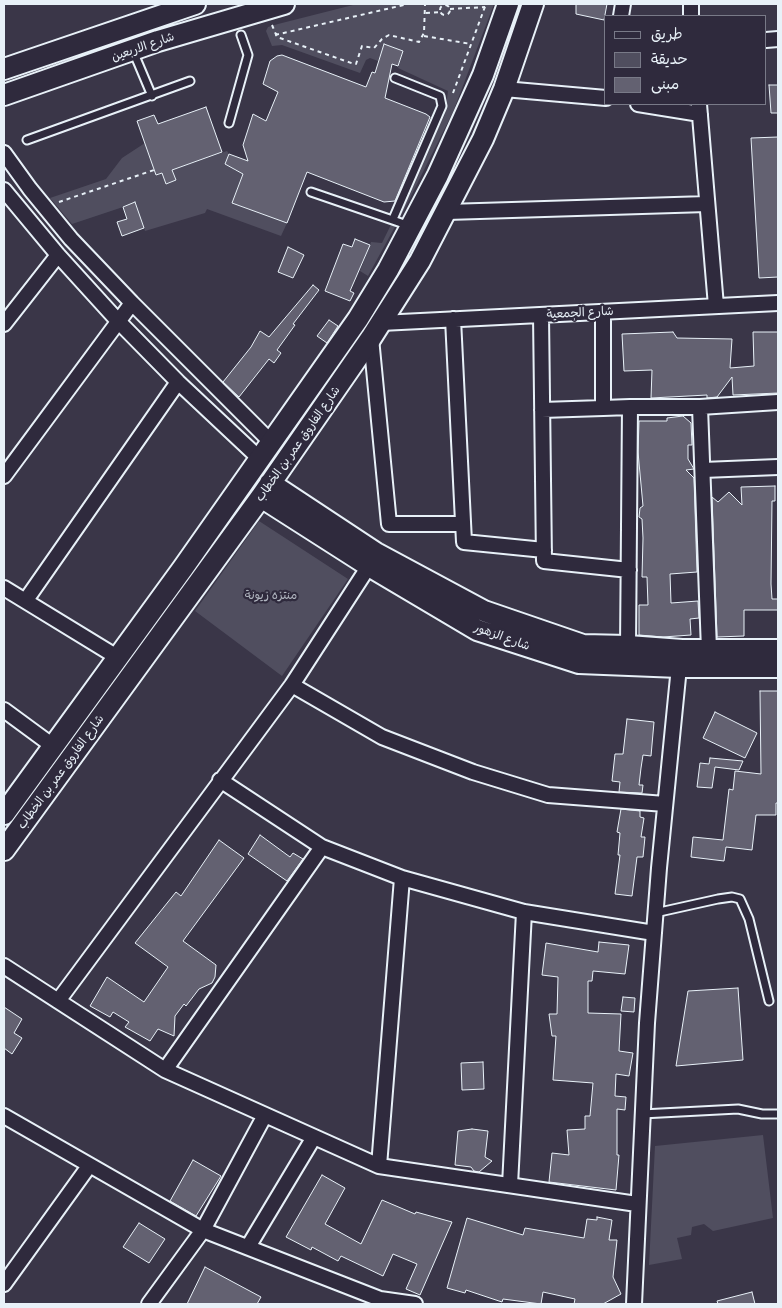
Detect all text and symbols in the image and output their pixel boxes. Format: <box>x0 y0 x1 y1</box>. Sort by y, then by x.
legend <box>604 15 767 105</box>
text: طريق <box>651 24 683 43</box>
street label: شارع الاربعين <box>110 30 176 64</box>
text: حديقة <box>651 49 688 68</box>
text: مبنى <box>651 74 679 93</box>
street label: شارع الجمعية <box>546 304 614 322</box>
street label: شارع الفاروق عمر بن الخطاب <box>253 384 343 504</box>
park label: منتزه زيونة <box>245 589 297 603</box>
street label: شارع الزهور <box>472 620 532 654</box>
street label: شارع الفاروق عمر بن الخطاب <box>15 712 107 832</box>

